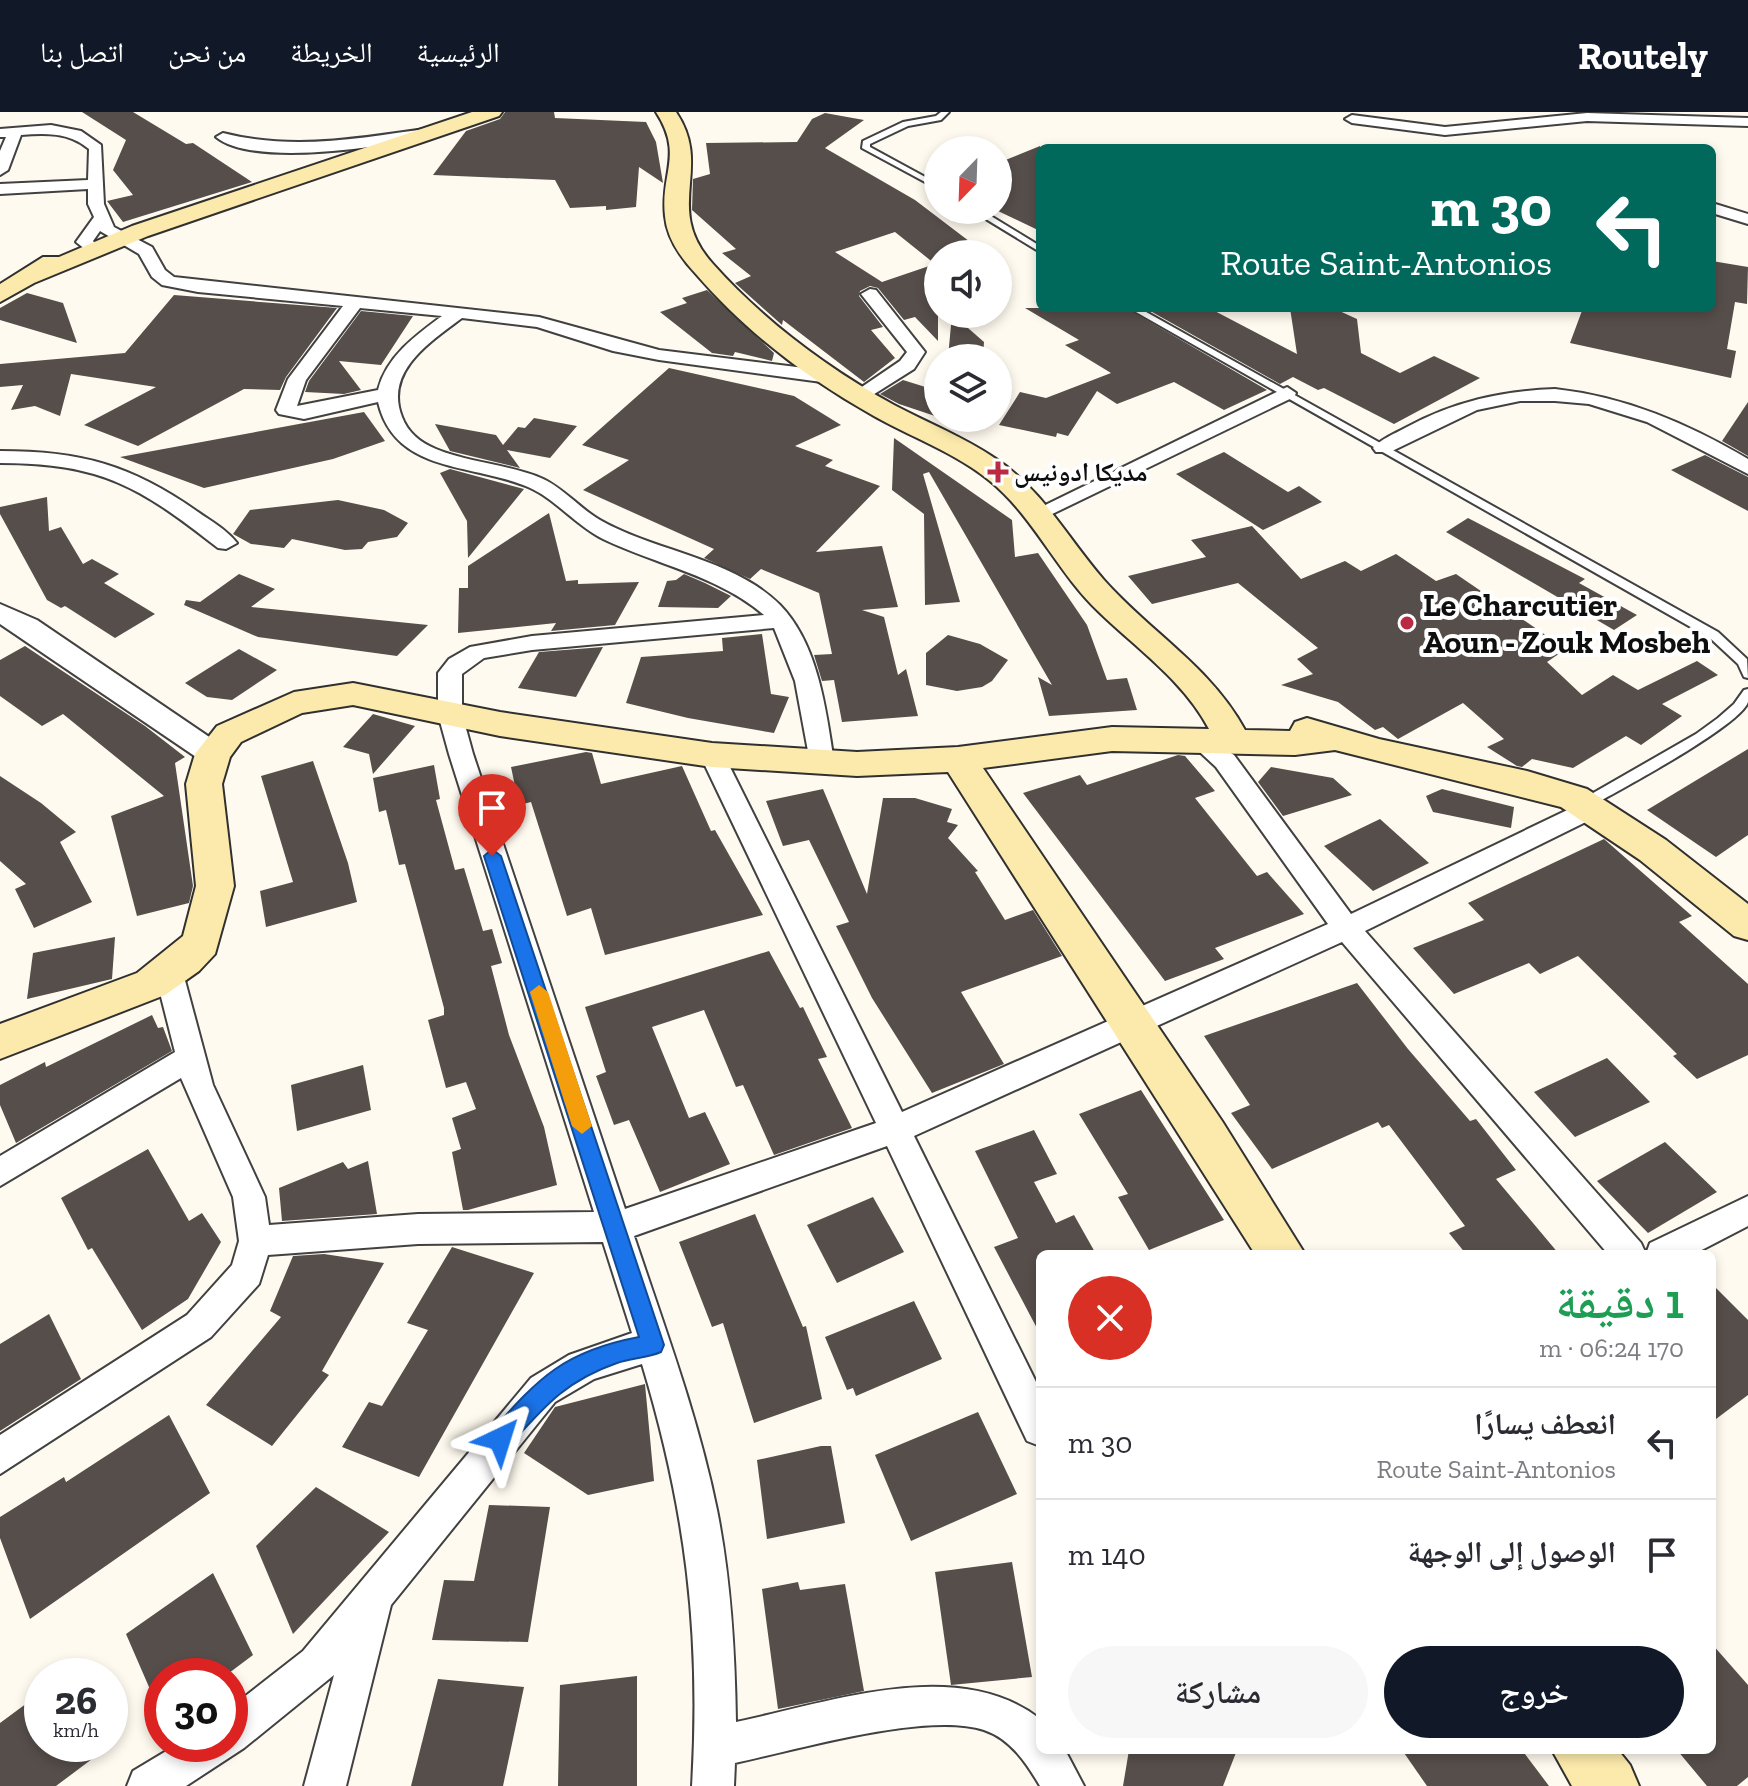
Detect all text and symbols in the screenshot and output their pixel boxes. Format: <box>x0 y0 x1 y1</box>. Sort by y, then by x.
text: Routely <box>1578 33 1708 79</box>
text: اتصل بنا <box>40 36 124 69</box>
text: من نحن <box>168 36 246 69</box>
text: الخريطة <box>290 36 373 69</box>
text: الرئيسية <box>417 36 500 69</box>
north arrow <box>924 136 1012 224</box>
map controls <box>924 136 1012 432</box>
text: 30 m <box>1430 173 1552 240</box>
icon: left <box>1580 176 1684 280</box>
button: sound <box>924 240 1012 328</box>
text: Route Saint-Antonios <box>1220 241 1552 284</box>
button: layers <box>924 344 1012 432</box>
place label: مديكا ادونيس <box>1014 456 1147 488</box>
marker: مديكا ادونيس <box>989 463 1007 481</box>
place label: Le Charcutier Aoun - Zouk Mosbeh <box>1423 586 1711 661</box>
marker: Le Charcutier Aoun - Zouk Mosbeh <box>1398 614 1416 632</box>
pin <box>458 774 526 856</box>
icon: arrive <box>470 786 514 830</box>
text: 1 دقيقة <box>1555 1273 1684 1330</box>
button: close <box>1068 1276 1152 1360</box>
text: 170 m · 06:24 <box>1539 1332 1684 1364</box>
position arrow <box>458 1397 542 1481</box>
text: انعطف يسارًا <box>1474 1406 1616 1442</box>
icon: left <box>1640 1421 1684 1465</box>
text: 30 m <box>1068 1425 1133 1461</box>
text: Route Saint-Antonios <box>1376 1453 1616 1485</box>
icon: arrive <box>1640 1533 1684 1577</box>
text: الوصول إلى الوجهة <box>1408 1534 1616 1570</box>
text: 140 m <box>1068 1537 1146 1573</box>
button: مشاركة <box>1068 1646 1368 1738</box>
button: خروج <box>1384 1646 1684 1738</box>
speed limit sign: 30 <box>144 1658 248 1762</box>
text: 26 <box>55 1676 97 1724</box>
text: km/h <box>53 1718 99 1742</box>

